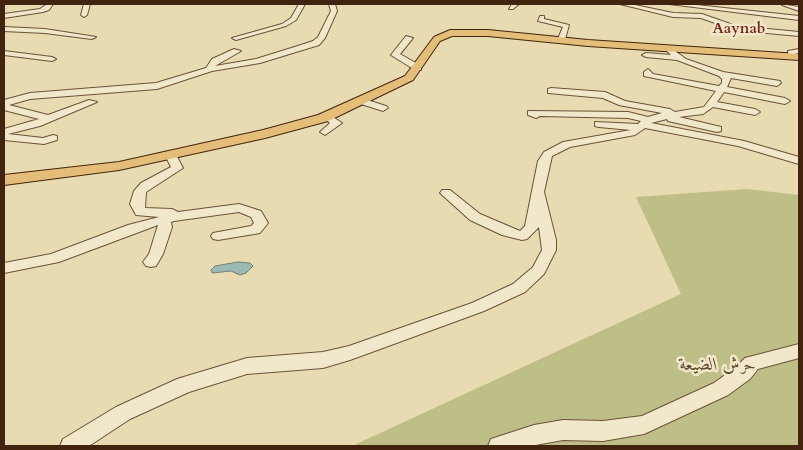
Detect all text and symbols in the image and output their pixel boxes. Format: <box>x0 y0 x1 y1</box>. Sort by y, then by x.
district label: Aaynab <box>713 21 765 39</box>
park label: حرش الضيعة <box>680 355 756 377</box>

